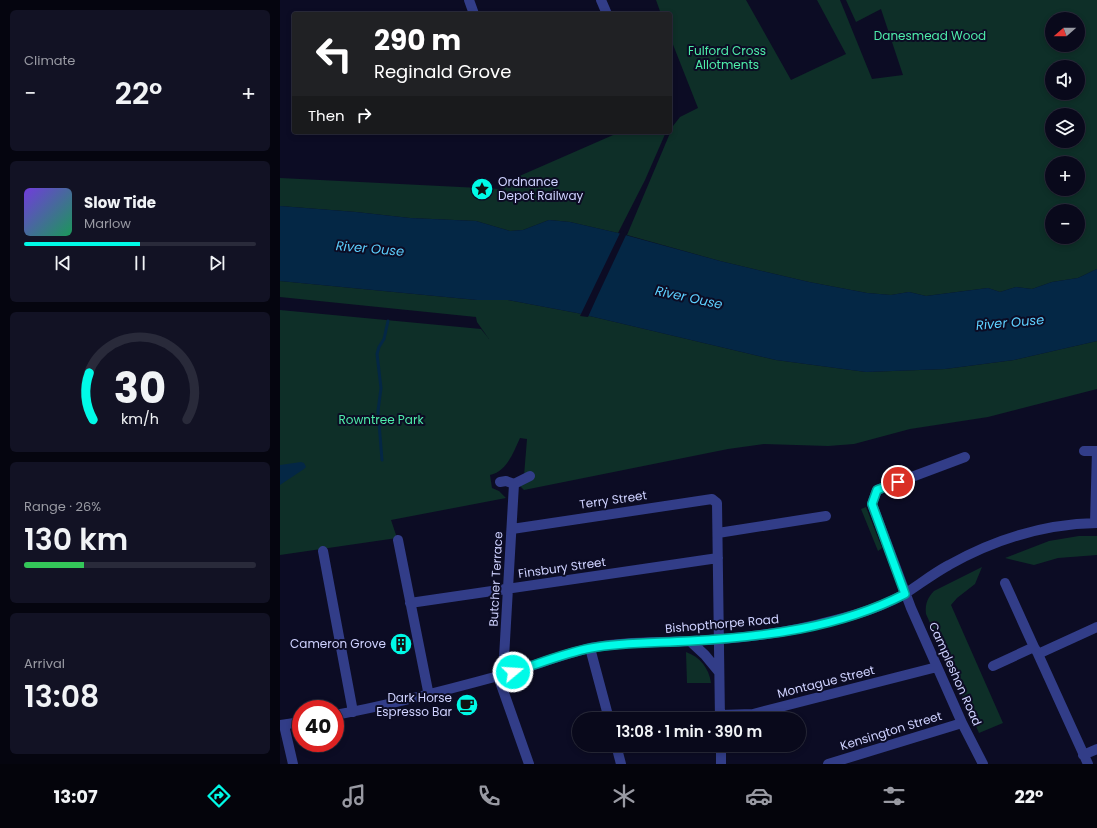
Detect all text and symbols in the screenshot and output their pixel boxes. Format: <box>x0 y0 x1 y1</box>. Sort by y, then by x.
north arrow <box>1045 12 1085 52</box>
map controls <box>1045 12 1085 244</box>
text: 290 m <box>374 21 461 60</box>
park label: Danesmead Wood <box>874 27 986 44</box>
icon: left <box>308 28 360 80</box>
park label: Fulford Cross Allotments <box>688 42 766 73</box>
text: Climate <box>24 51 75 70</box>
text: Reginald Grove <box>374 59 511 84</box>
button: sound <box>1045 60 1085 100</box>
text: 22° <box>115 72 162 115</box>
text: − <box>24 78 36 109</box>
text: + <box>241 78 256 109</box>
icon: right <box>353 104 375 126</box>
text: Then <box>308 105 345 126</box>
button: layers <box>1045 108 1085 148</box>
button: + <box>1045 156 1085 196</box>
place label: Ordnance Depot Railway <box>498 173 584 204</box>
place icon: Ordnance Depot Railway <box>469 176 495 202</box>
text: Slow Tide <box>84 192 156 213</box>
button: − <box>1045 204 1085 244</box>
text: Marlow <box>84 214 131 233</box>
water label: River Ouse <box>335 236 405 261</box>
icon: previous <box>52 252 74 274</box>
icon: pause <box>129 252 151 274</box>
icon: next <box>206 252 228 274</box>
water label: River Ouse <box>653 281 724 314</box>
water label: River Ouse <box>975 310 1045 335</box>
text: 30 <box>114 359 166 418</box>
text: km/h <box>121 409 159 429</box>
park label: Rowntree Park <box>338 411 424 428</box>
pin <box>881 465 915 499</box>
icon: arrive <box>887 471 909 493</box>
street label: Terry Street <box>578 486 648 513</box>
text: Range · 26% <box>24 497 101 516</box>
text: 130 km <box>24 518 128 561</box>
street label: Butcher Terrace <box>485 531 506 627</box>
street label: Finsbury Street <box>517 553 607 582</box>
street label: Bishopthorpe Road <box>664 610 780 637</box>
street label: Campleshon Road <box>925 619 986 728</box>
building icon: Cameron Grove <box>388 631 414 657</box>
place label: Cameron Grove <box>290 635 386 652</box>
position arrow <box>492 651 534 693</box>
text: Arrival <box>24 654 65 673</box>
street label: Montague Street <box>775 661 876 702</box>
text: 13:08 <box>24 675 99 718</box>
place label: Dark Horse Espresso Bar <box>376 689 453 720</box>
cafe icon: Dark Horse Espresso Bar <box>454 692 480 718</box>
speed limit sign: 40 <box>292 700 344 752</box>
street label: Kensington Street <box>838 707 944 754</box>
text: 13:08 · 1 min · 390 m <box>616 721 762 742</box>
icon: directions <box>205 782 233 810</box>
icon: music <box>340 782 368 810</box>
icon: phone <box>475 782 503 810</box>
icon: climate <box>610 782 638 810</box>
icon: car <box>745 782 773 810</box>
icon: filters <box>880 782 908 810</box>
text: 13:07 <box>53 784 98 809</box>
text: 22° <box>1015 784 1043 809</box>

